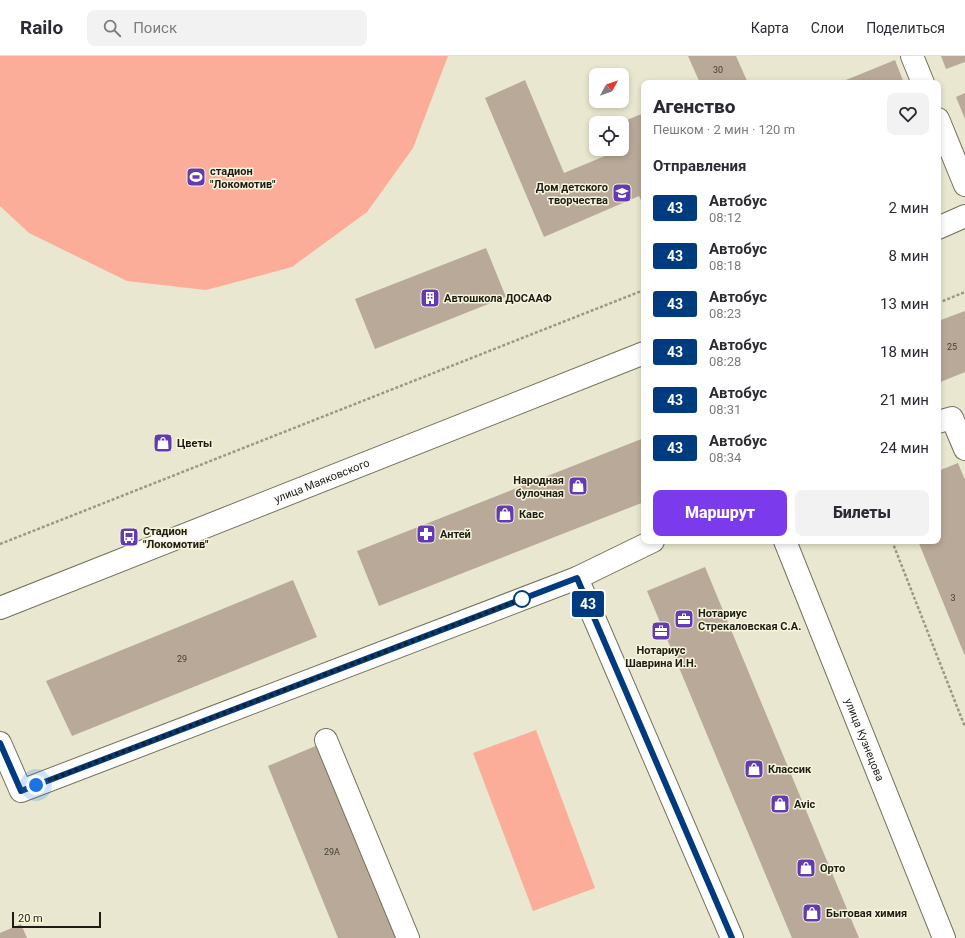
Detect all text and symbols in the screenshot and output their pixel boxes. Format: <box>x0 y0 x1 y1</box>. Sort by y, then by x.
search box <box>87 10 367 46</box>
text: Railo <box>20 16 63 39</box>
icon: search <box>101 17 123 39</box>
text: Поиск <box>133 19 177 37</box>
text: Карта <box>751 20 789 36</box>
text: Слои <box>811 20 844 36</box>
text: Поделиться <box>866 20 945 36</box>
house number: 30 <box>713 65 723 75</box>
north arrow <box>589 68 629 108</box>
map controls <box>589 68 629 156</box>
button: heart <box>887 93 929 135</box>
text: Агенство <box>653 95 735 118</box>
button: locate <box>589 116 629 156</box>
text: Пешком · 2 мин · 120 m <box>653 122 795 137</box>
text: Отправления <box>653 157 746 175</box>
place label: стадион "Локомотив" <box>210 165 276 191</box>
sports icon: стадион "Локомотив" <box>185 166 207 188</box>
place label: Дом детского творчества <box>536 181 608 207</box>
school or university icon: Дом детского творчества <box>611 182 633 204</box>
text: Автобус <box>709 192 767 210</box>
text: 2 мин <box>888 199 929 217</box>
text: 43 <box>667 200 683 216</box>
text: 08:12 <box>709 210 741 225</box>
text: Автобус <box>709 240 767 258</box>
text: 8 мин <box>888 247 929 265</box>
text: 43 <box>667 248 683 264</box>
text: 08:18 <box>709 258 741 273</box>
building icon: Автошкола ДОСААФ <box>419 287 441 309</box>
text: Автобус <box>709 288 767 306</box>
place label: Автошкола ДОСААФ <box>444 292 552 305</box>
text: 13 мин <box>880 295 929 313</box>
text: 43 <box>667 296 683 312</box>
text: 08:23 <box>709 306 741 321</box>
text: Автобус <box>709 336 767 354</box>
house number: 25 <box>947 342 957 352</box>
text: 18 мин <box>880 343 929 361</box>
text: 43 <box>667 344 683 360</box>
text: 08:28 <box>709 354 741 369</box>
text: Автобус <box>709 384 767 402</box>
text: 21 мин <box>880 391 929 409</box>
text: 43 <box>667 392 683 408</box>
text: 08:31 <box>709 402 741 417</box>
shop icon: Цветы <box>152 432 174 454</box>
text: Автобус <box>709 432 767 450</box>
place label: Цветы <box>177 437 212 450</box>
text: 24 мин <box>880 439 929 457</box>
text: 43 <box>667 440 683 456</box>
text: 08:34 <box>709 450 741 465</box>
street label: улица Маяковского <box>272 456 371 505</box>
place label: Народная булочная <box>513 474 564 500</box>
shop icon: Народная булочная <box>567 475 589 497</box>
button: Маршрут <box>653 490 787 536</box>
button: Билеты <box>795 490 929 536</box>
shop icon: Кавс <box>494 503 516 525</box>
place label: Кавс <box>519 508 544 521</box>
pharmacy icon: Антей <box>415 523 437 545</box>
place label: Стадион "Локомотив" <box>143 525 209 551</box>
bus stop icon: Стадион "Локомотив" <box>118 526 140 548</box>
place label: Антей <box>440 528 471 541</box>
unlabelled marker <box>513 590 531 608</box>
line badge: 43 <box>570 591 606 617</box>
house number: 3 <box>950 593 956 603</box>
text: 43 <box>580 596 596 612</box>
place label: Нотариус Стрекаловская С.А. <box>698 607 801 633</box>
office icon: Нотариус Стрекаловская С.А. <box>673 608 695 630</box>
office icon: Нотариус Шаврина И.Н. <box>650 620 672 642</box>
place label: Нотариус Шаврина И.Н. <box>625 644 697 670</box>
house number: 29 <box>177 654 187 664</box>
street label: улица Кузнецова <box>842 696 887 783</box>
shop icon: Классик <box>743 758 765 780</box>
place label: Классик <box>768 763 812 776</box>
your location <box>26 775 46 795</box>
shop icon: Avic <box>769 793 791 815</box>
place label: Avic <box>794 798 816 811</box>
house number: 29А <box>324 847 340 857</box>
shop icon: Орто <box>795 857 817 879</box>
place label: Орто <box>820 862 845 875</box>
shop icon: Бытовая химия <box>801 902 823 924</box>
place label: Бытовая химия <box>826 907 907 920</box>
scale bar <box>12 910 101 929</box>
text: 20 m <box>18 912 43 925</box>

